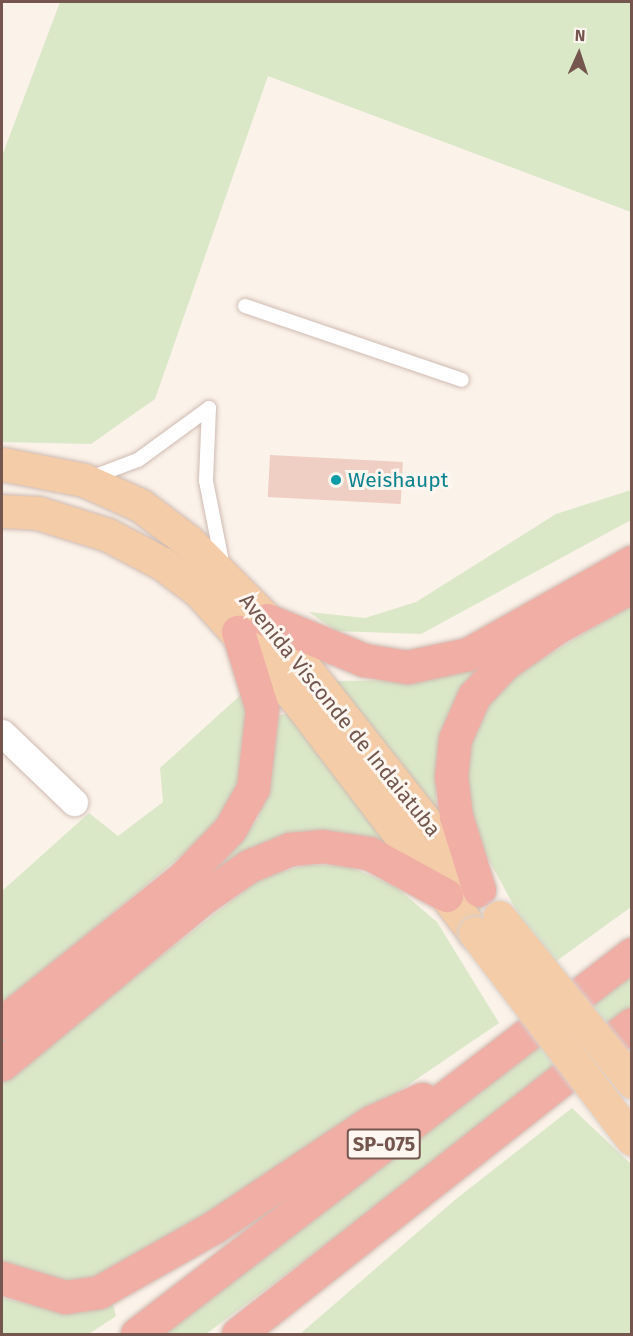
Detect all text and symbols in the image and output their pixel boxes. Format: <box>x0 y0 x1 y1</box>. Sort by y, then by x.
north arrow <box>549 24 609 84</box>
text: N <box>574 26 586 45</box>
place label: Weishaupt <box>348 467 448 493</box>
marker: Weishaupt <box>329 473 343 487</box>
street label: Avenida Visconde de Indaiatuba <box>234 588 446 842</box>
road number: SP-075 <box>346 1127 422 1161</box>

